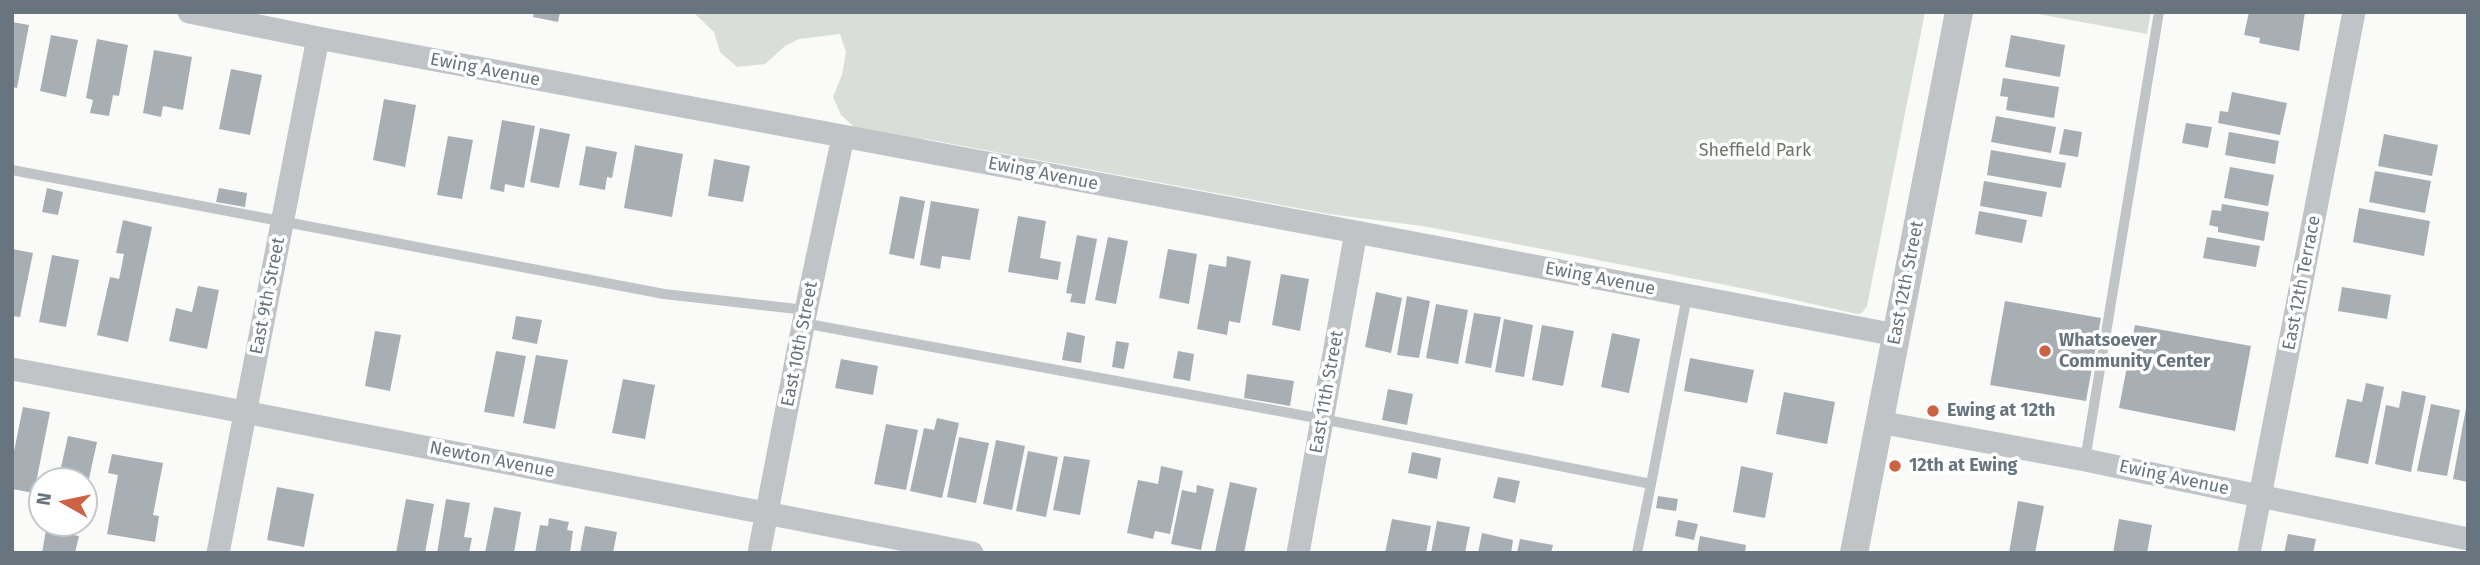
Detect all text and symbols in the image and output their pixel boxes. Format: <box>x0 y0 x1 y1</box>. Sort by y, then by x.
street label: Ewing Avenue <box>428 49 542 91</box>
park label: Sheffield Park <box>1699 140 1811 162</box>
street label: Ewing Avenue <box>986 153 1100 195</box>
street label: East 12th Terrace <box>2278 214 2326 352</box>
street label: East 12th Street <box>1883 219 1929 347</box>
street label: East 9th Street <box>246 236 290 356</box>
street label: Ewing Avenue <box>1543 258 1657 300</box>
street label: East 10th Street <box>777 280 823 408</box>
street label: East 11th Street <box>1306 329 1348 455</box>
place label: Whatsoever Community Center <box>2059 330 2210 372</box>
marker: Whatsoever Community Center <box>2037 343 2053 359</box>
place label: Ewing at 12th <box>1947 400 2055 422</box>
marker: Ewing at 12th <box>1925 403 1941 419</box>
street label: Newton Avenue <box>428 437 556 483</box>
place label: 12th at Ewing <box>1909 455 2017 477</box>
street label: Ewing Avenue <box>2117 456 2231 500</box>
marker: 12th at Ewing <box>1887 458 1903 474</box>
north arrow <box>28 467 98 537</box>
text: N <box>31 491 56 507</box>

